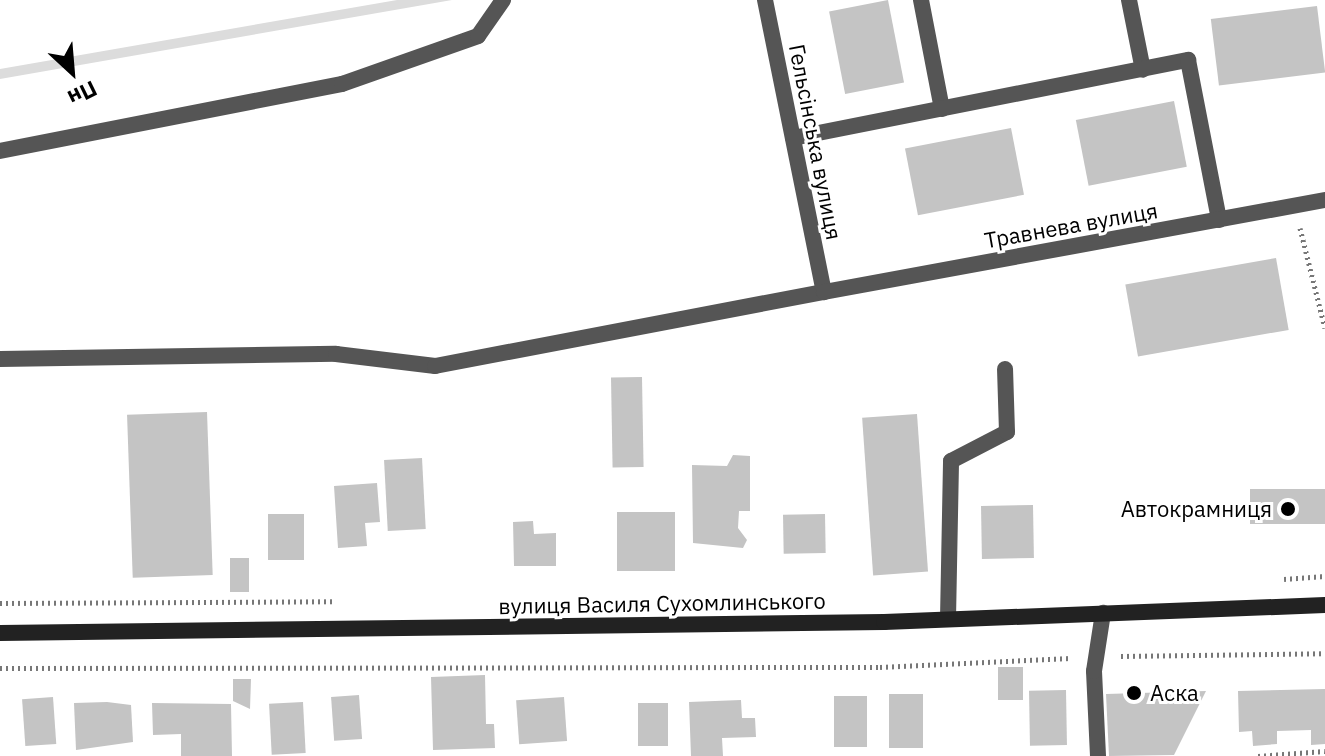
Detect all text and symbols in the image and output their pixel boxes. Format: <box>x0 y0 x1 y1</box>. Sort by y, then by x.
north arrow <box>32 32 112 112</box>
street label: Гельсінська вулиця <box>784 42 848 242</box>
text: Пн <box>63 75 102 113</box>
street label: Травнева вулиця <box>982 197 1160 253</box>
place label: Автокрамниця <box>1121 496 1272 522</box>
marker: Автокрамниця <box>1279 500 1297 518</box>
street label: вулиця Василя Сухомлинського <box>498 587 826 619</box>
place label: Аска <box>1150 680 1199 706</box>
marker: Аска <box>1125 684 1143 702</box>

